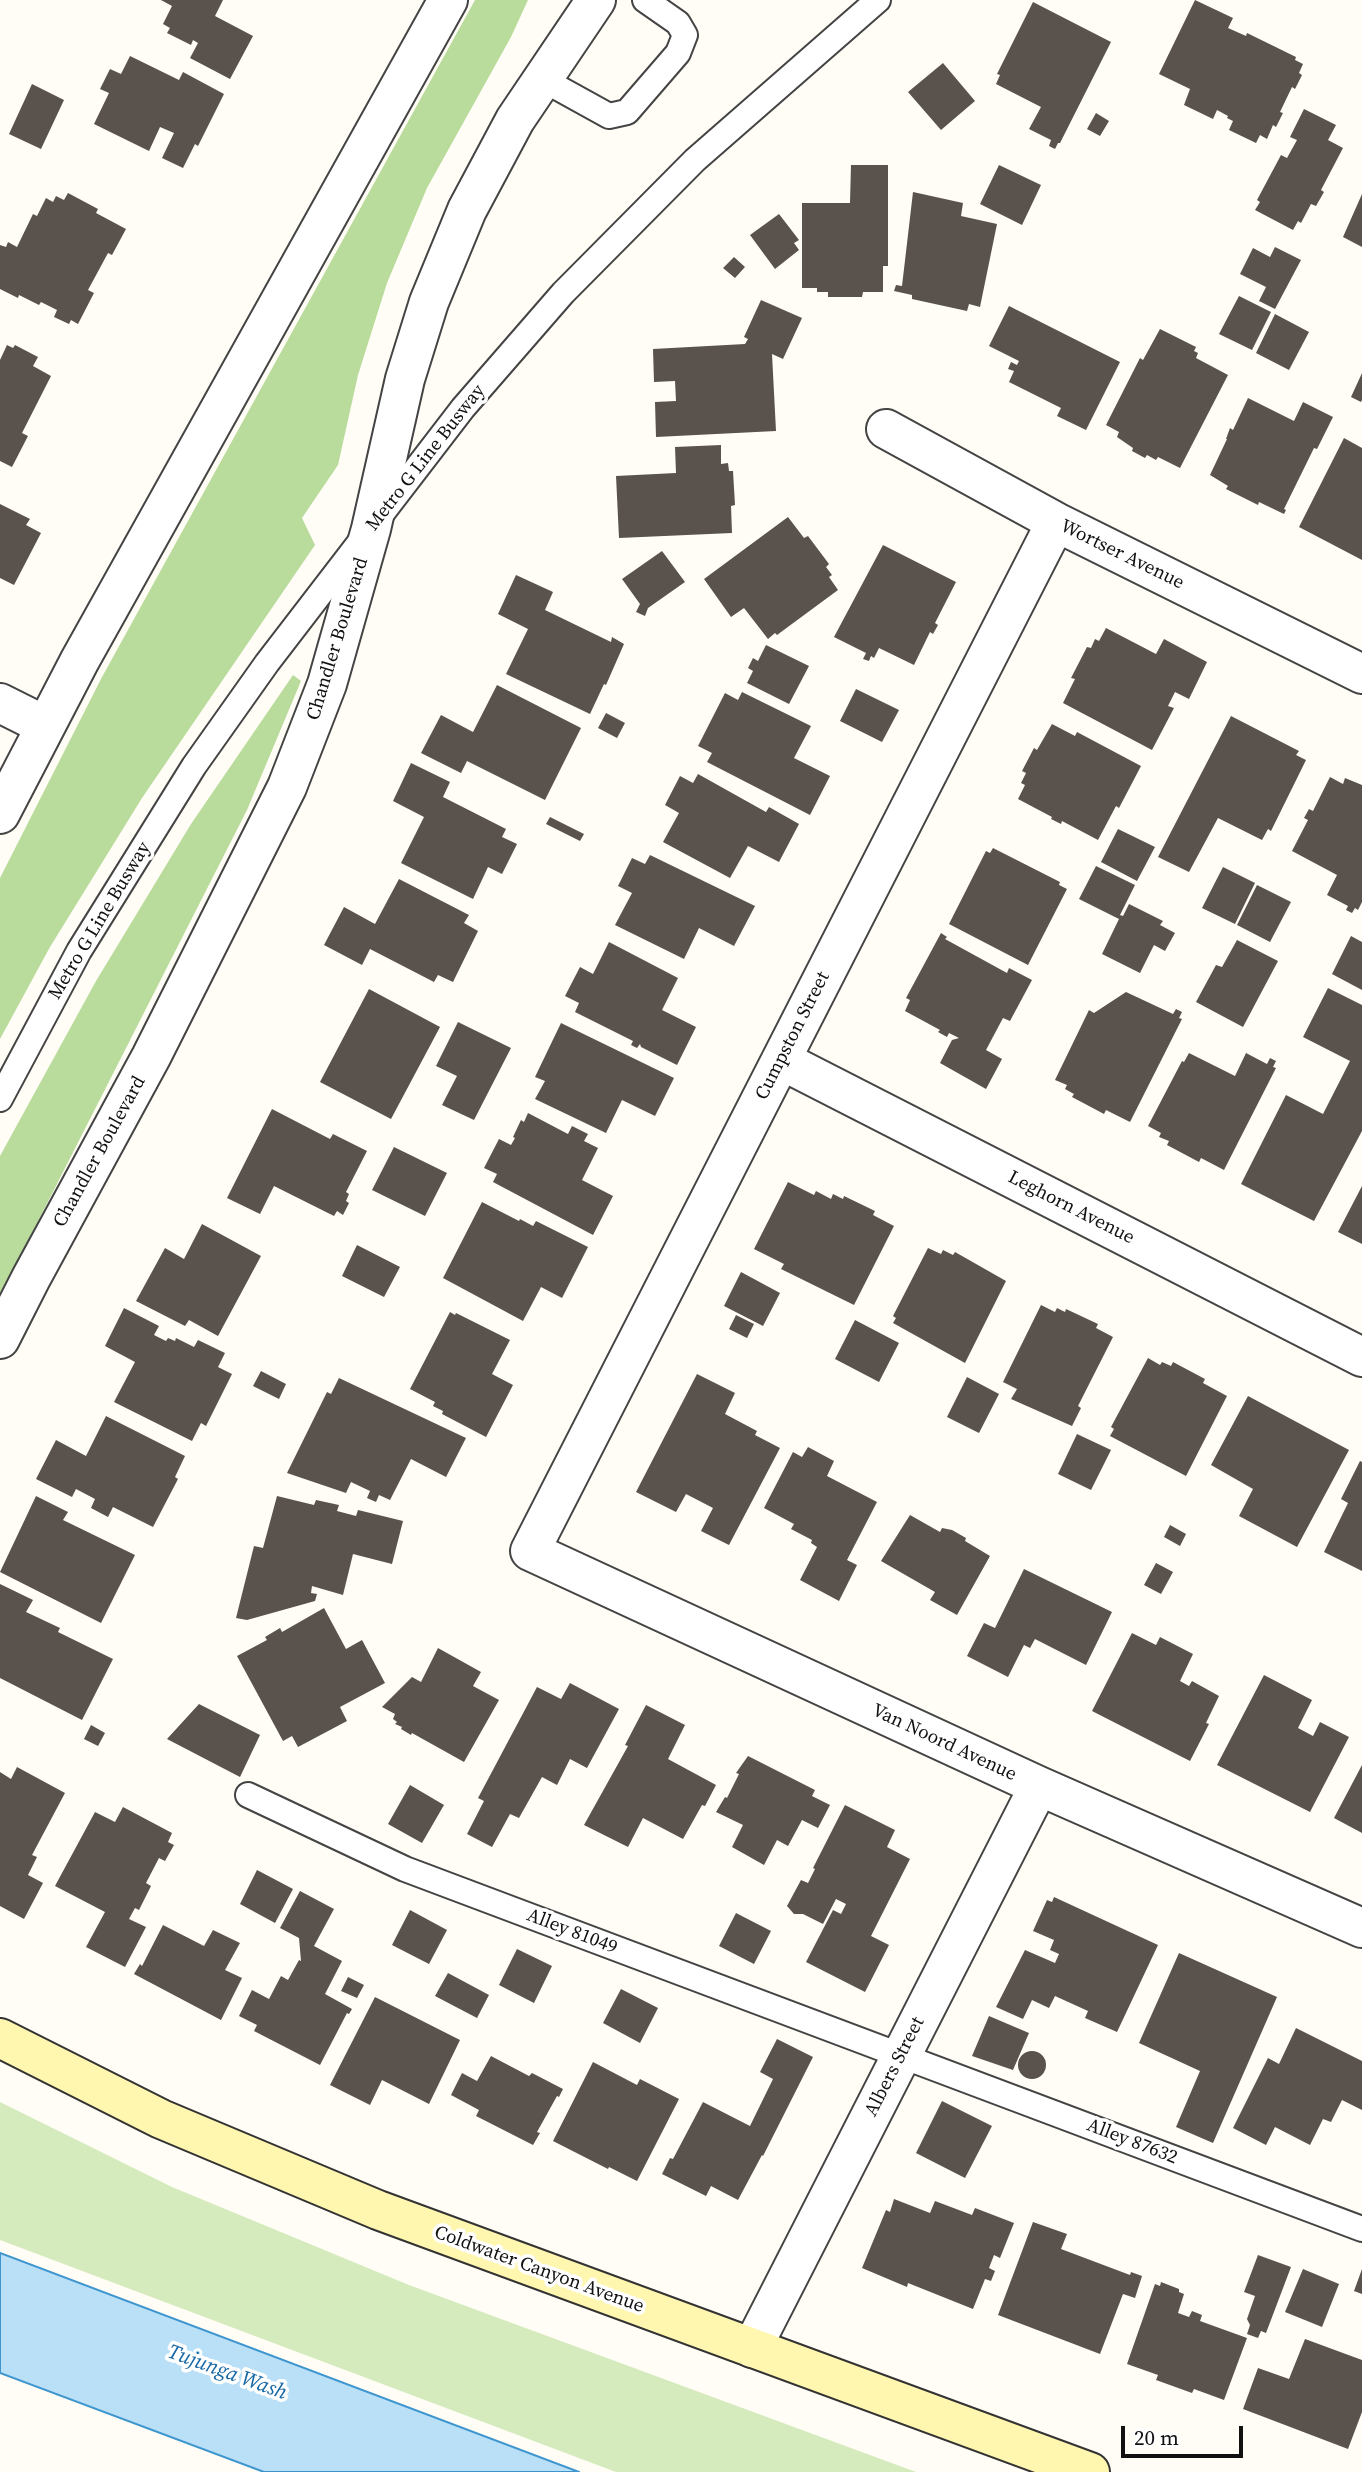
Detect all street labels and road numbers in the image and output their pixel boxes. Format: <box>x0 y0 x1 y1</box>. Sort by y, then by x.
street label: Metro G Line Busway <box>362 380 490 536</box>
street label: Wortser Avenue <box>1056 515 1188 595</box>
street label: Chandler Boulevard <box>302 555 374 723</box>
street label: Metro G Line Busway <box>44 838 156 1004</box>
street label: Cumpston Street <box>751 968 835 1104</box>
street label: Chandler Boulevard <box>49 1073 151 1231</box>
street label: Leghorn Avenue <box>1004 1166 1138 1250</box>
street label: Van Noord Avenue <box>868 1700 1020 1786</box>
street label: Alley 81049 <box>524 1904 620 1960</box>
street label: Albers Street <box>860 2013 930 2121</box>
street label: Alley 87632 <box>1084 2114 1180 2170</box>
street label: Coldwater Canyon Avenue <box>431 2221 647 2319</box>

